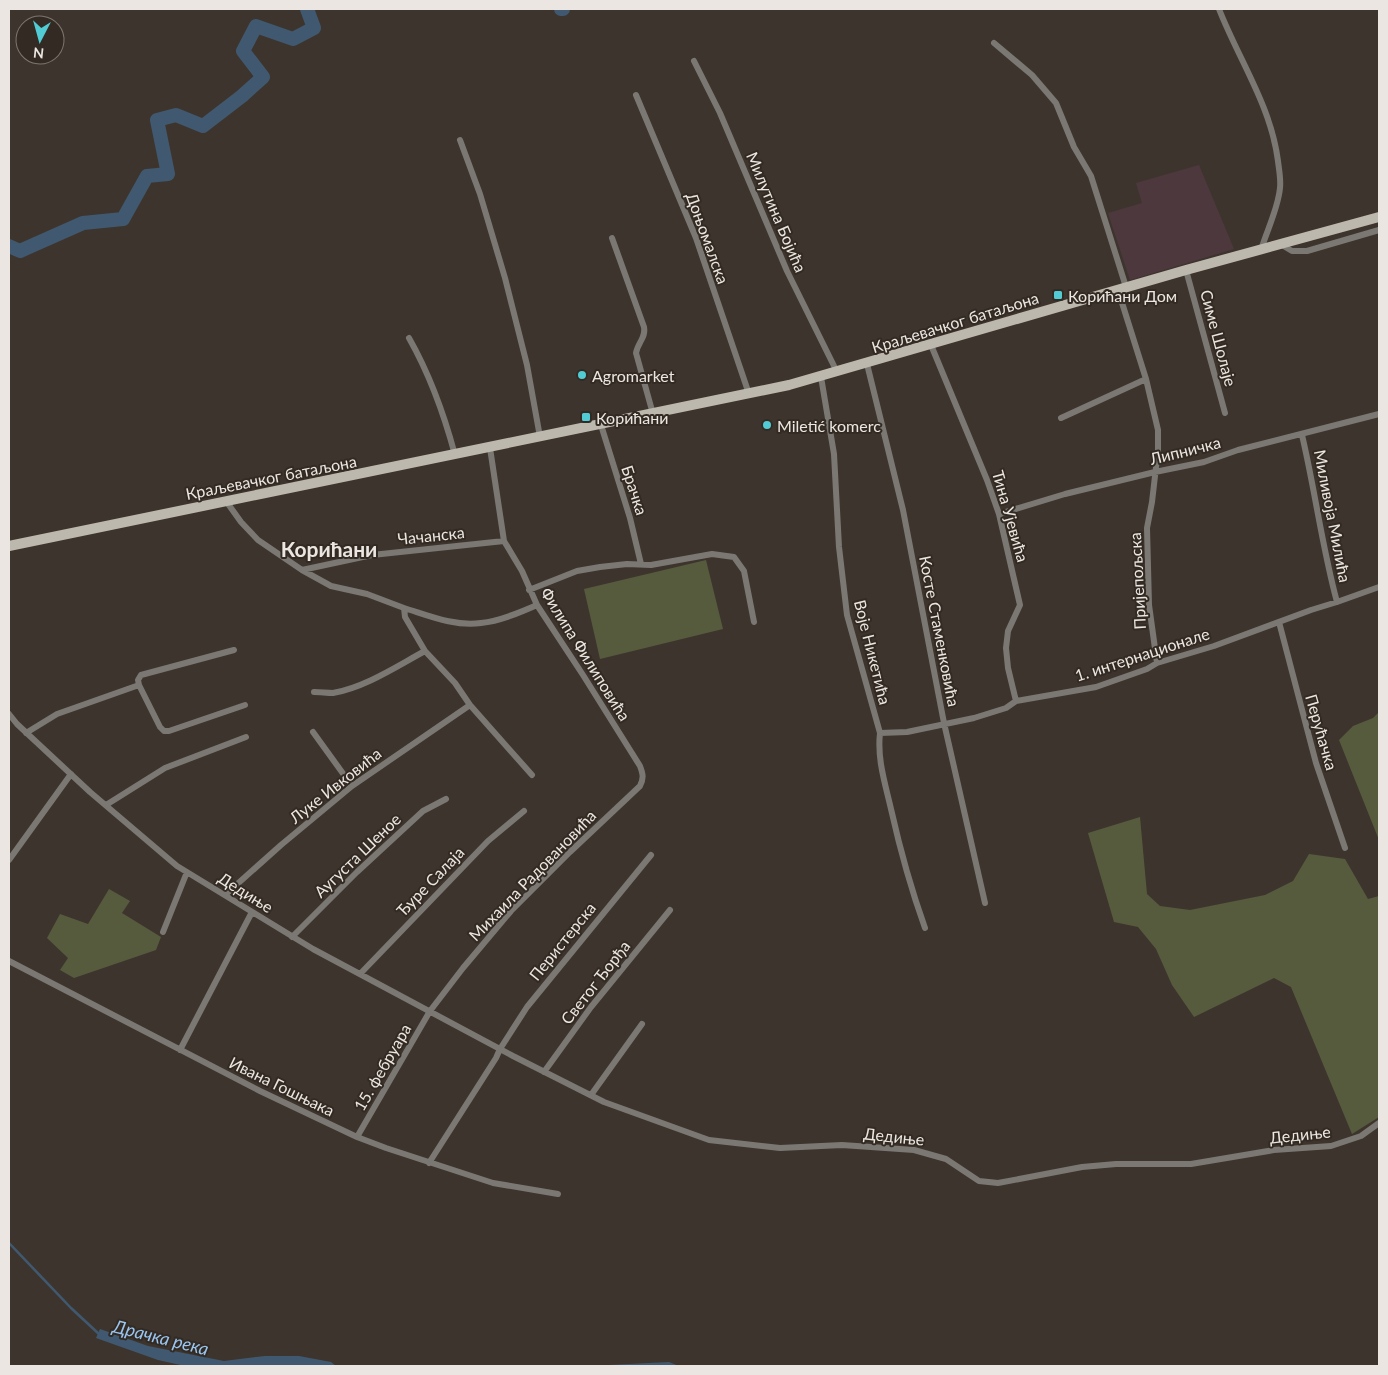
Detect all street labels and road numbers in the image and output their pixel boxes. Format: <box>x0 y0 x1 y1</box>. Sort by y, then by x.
street label: Милутина Бојића <box>743 149 811 275</box>
street label: Доњомалска <box>683 190 733 286</box>
street label: Краљевачког батаљона <box>869 288 1041 356</box>
street label: Симе Шолаје <box>1197 288 1241 388</box>
street label: Липничка <box>1147 432 1222 468</box>
street label: Миливоја Милића <box>1311 448 1355 584</box>
street label: Краљевачког батаљона <box>184 451 358 503</box>
street label: Брачка <box>618 463 652 517</box>
street label: Тина Ујевића <box>989 468 1033 564</box>
street label: Чачанска <box>397 522 465 548</box>
street label: Пријепољска <box>1125 532 1149 630</box>
street label: Косте Стаменковића <box>916 554 964 708</box>
street label: Филипа Филиповића <box>537 584 635 724</box>
street label: Воје Никетића <box>851 598 895 706</box>
street label: 1. интернационале <box>1072 623 1212 685</box>
street label: Перућачка <box>1302 692 1342 772</box>
street label: Луке Ивковића <box>285 743 385 827</box>
street label: Михаила Радовановића <box>465 806 599 944</box>
street label: Аугуста Шеное <box>310 809 404 901</box>
street label: Ђуре Салаја <box>392 842 468 920</box>
street label: Дедиње <box>215 868 277 916</box>
street label: Перистерска <box>525 898 599 984</box>
street label: Светог Ђорђа <box>556 936 634 1028</box>
street label: 15. фебруара <box>349 1020 415 1114</box>
street label: Ивана Гошњака <box>226 1052 338 1120</box>
street label: Дедиње <box>1269 1121 1331 1147</box>
street label: Дедиње <box>863 1123 925 1149</box>

